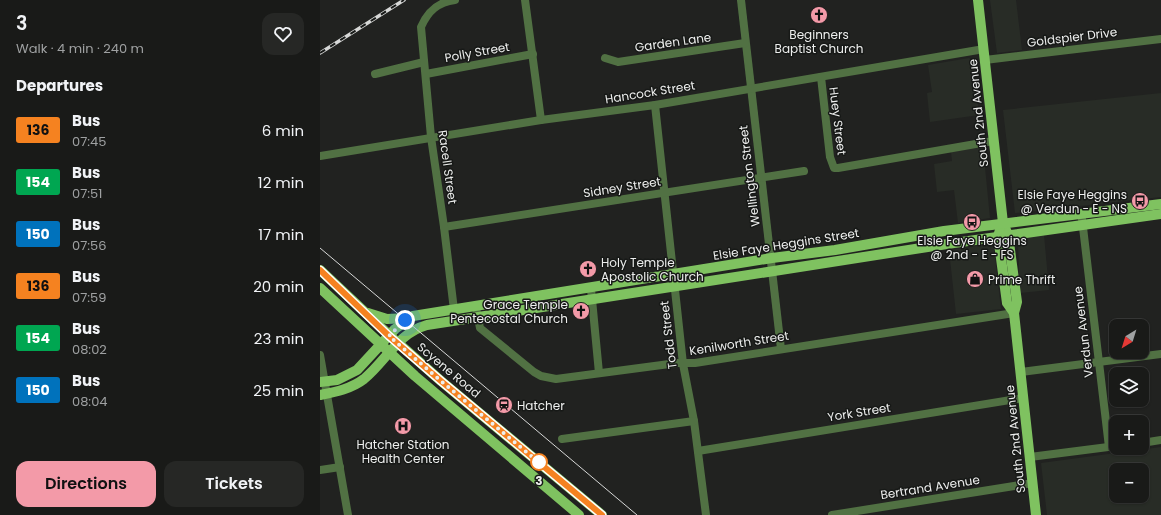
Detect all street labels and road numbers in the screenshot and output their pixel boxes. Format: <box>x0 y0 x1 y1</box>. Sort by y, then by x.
street label: Goldspier Drive <box>1026 23 1118 51</box>
street label: Garden Lane <box>634 28 712 56</box>
street label: Polly Street <box>443 38 511 66</box>
street label: South 2nd Avenue <box>964 58 992 168</box>
street label: Hancock Street <box>604 76 696 108</box>
street label: Huey Street <box>825 86 851 156</box>
street label: Wellington Street <box>734 124 764 228</box>
street label: Racell Street <box>434 129 462 205</box>
street label: Sidney Street <box>582 172 662 202</box>
street label: Elsie Faye Heggins Street <box>712 224 860 264</box>
street label: Verdun Avenue <box>1069 285 1097 379</box>
street label: Todd Street <box>655 300 681 370</box>
street label: Kenilworth Street <box>688 327 790 359</box>
street label: Scyene Road <box>414 338 484 402</box>
street label: South 2nd Avenue <box>1001 384 1029 494</box>
street label: York Street <box>826 399 892 425</box>
street label: Bertrand Avenue <box>879 471 981 503</box>

